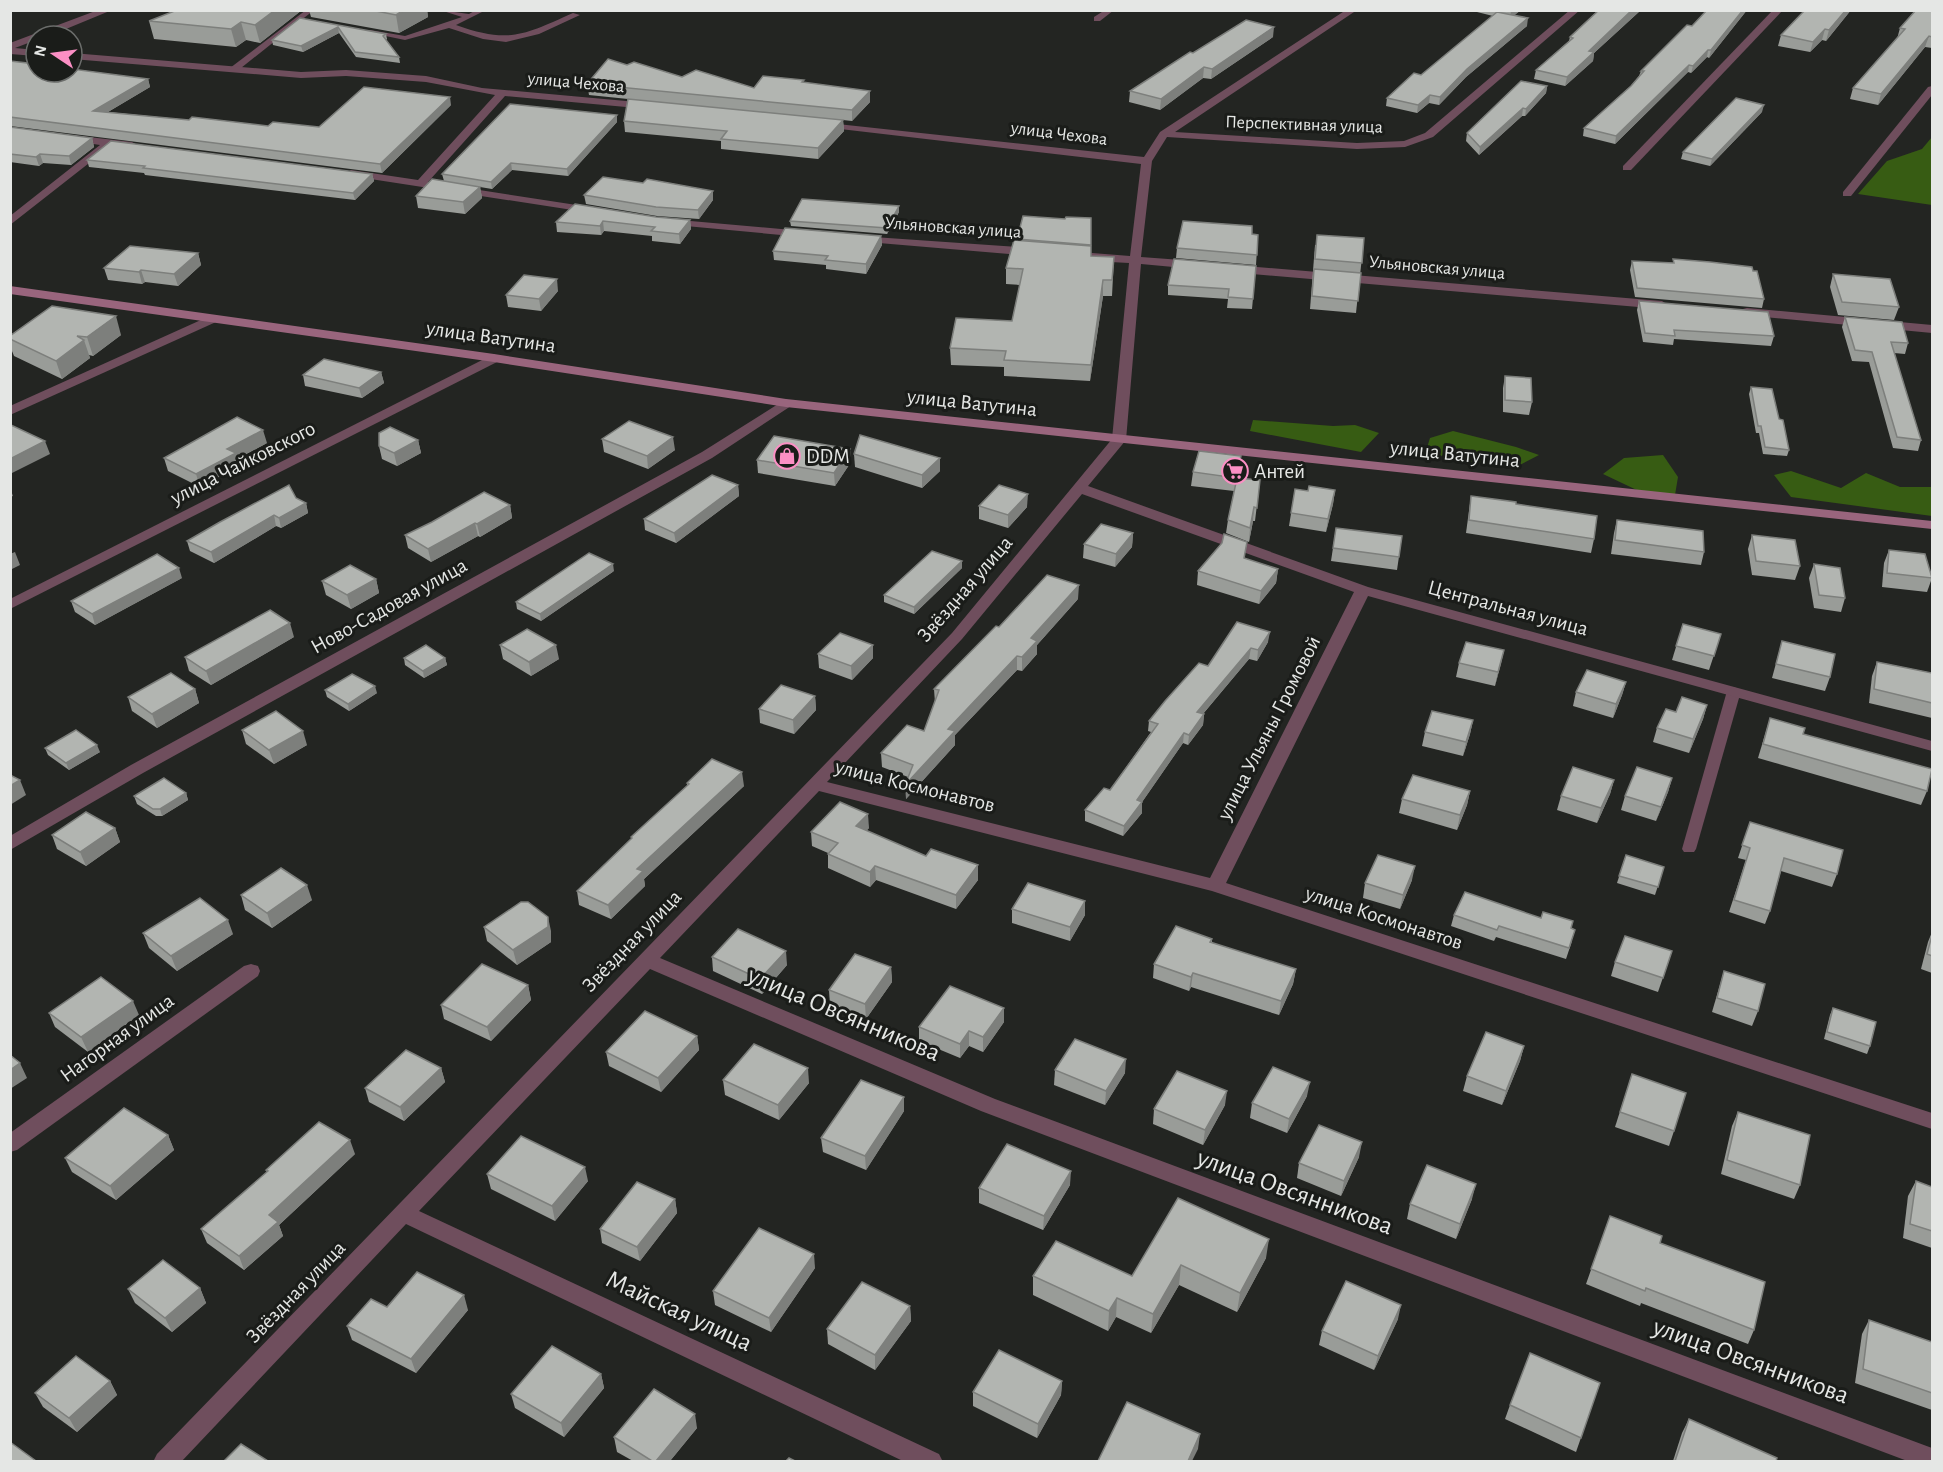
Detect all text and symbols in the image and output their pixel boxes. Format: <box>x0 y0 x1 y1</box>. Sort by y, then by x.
north arrow <box>24 24 84 84</box>
text: N <box>31 44 49 58</box>
street label: улица Чехова <box>526 70 625 96</box>
street label: Перспективная улица <box>1225 113 1383 137</box>
street label: улица Чехова <box>1009 119 1108 149</box>
street label: Ульяновская улица <box>884 214 1022 242</box>
street label: Ульяновская улица <box>1368 253 1506 283</box>
street label: улица Ватутина <box>424 317 557 357</box>
street label: улица Ватутина <box>905 386 1038 420</box>
street label: улица Чайковского <box>166 417 319 509</box>
street label: улица Ватутина <box>1388 437 1521 471</box>
shop icon: DDM <box>772 441 802 471</box>
place label: DDM <box>806 446 850 467</box>
supermarket icon: Антей <box>1220 456 1250 486</box>
place label: Антей <box>1254 461 1305 482</box>
street label: Звёздная улица <box>914 532 1017 646</box>
street label: Ново-Садовая улица <box>307 554 471 658</box>
street label: Центральная улица <box>1425 576 1591 640</box>
street label: улица Ульяны Громовой <box>1213 633 1324 824</box>
street label: улица Космонавтов <box>832 756 997 816</box>
street label: улица Космонавтов <box>1302 882 1465 953</box>
street label: Звёздная улица <box>578 886 686 996</box>
street label: улица Овсянникова <box>743 961 944 1066</box>
street label: Нагорная улица <box>56 990 178 1086</box>
street label: улица Овсянникова <box>1193 1144 1397 1240</box>
street label: Звёздная улица <box>242 1237 350 1347</box>
street label: Майская улица <box>602 1266 756 1356</box>
street label: улица Овсянникова <box>1649 1313 1853 1409</box>

